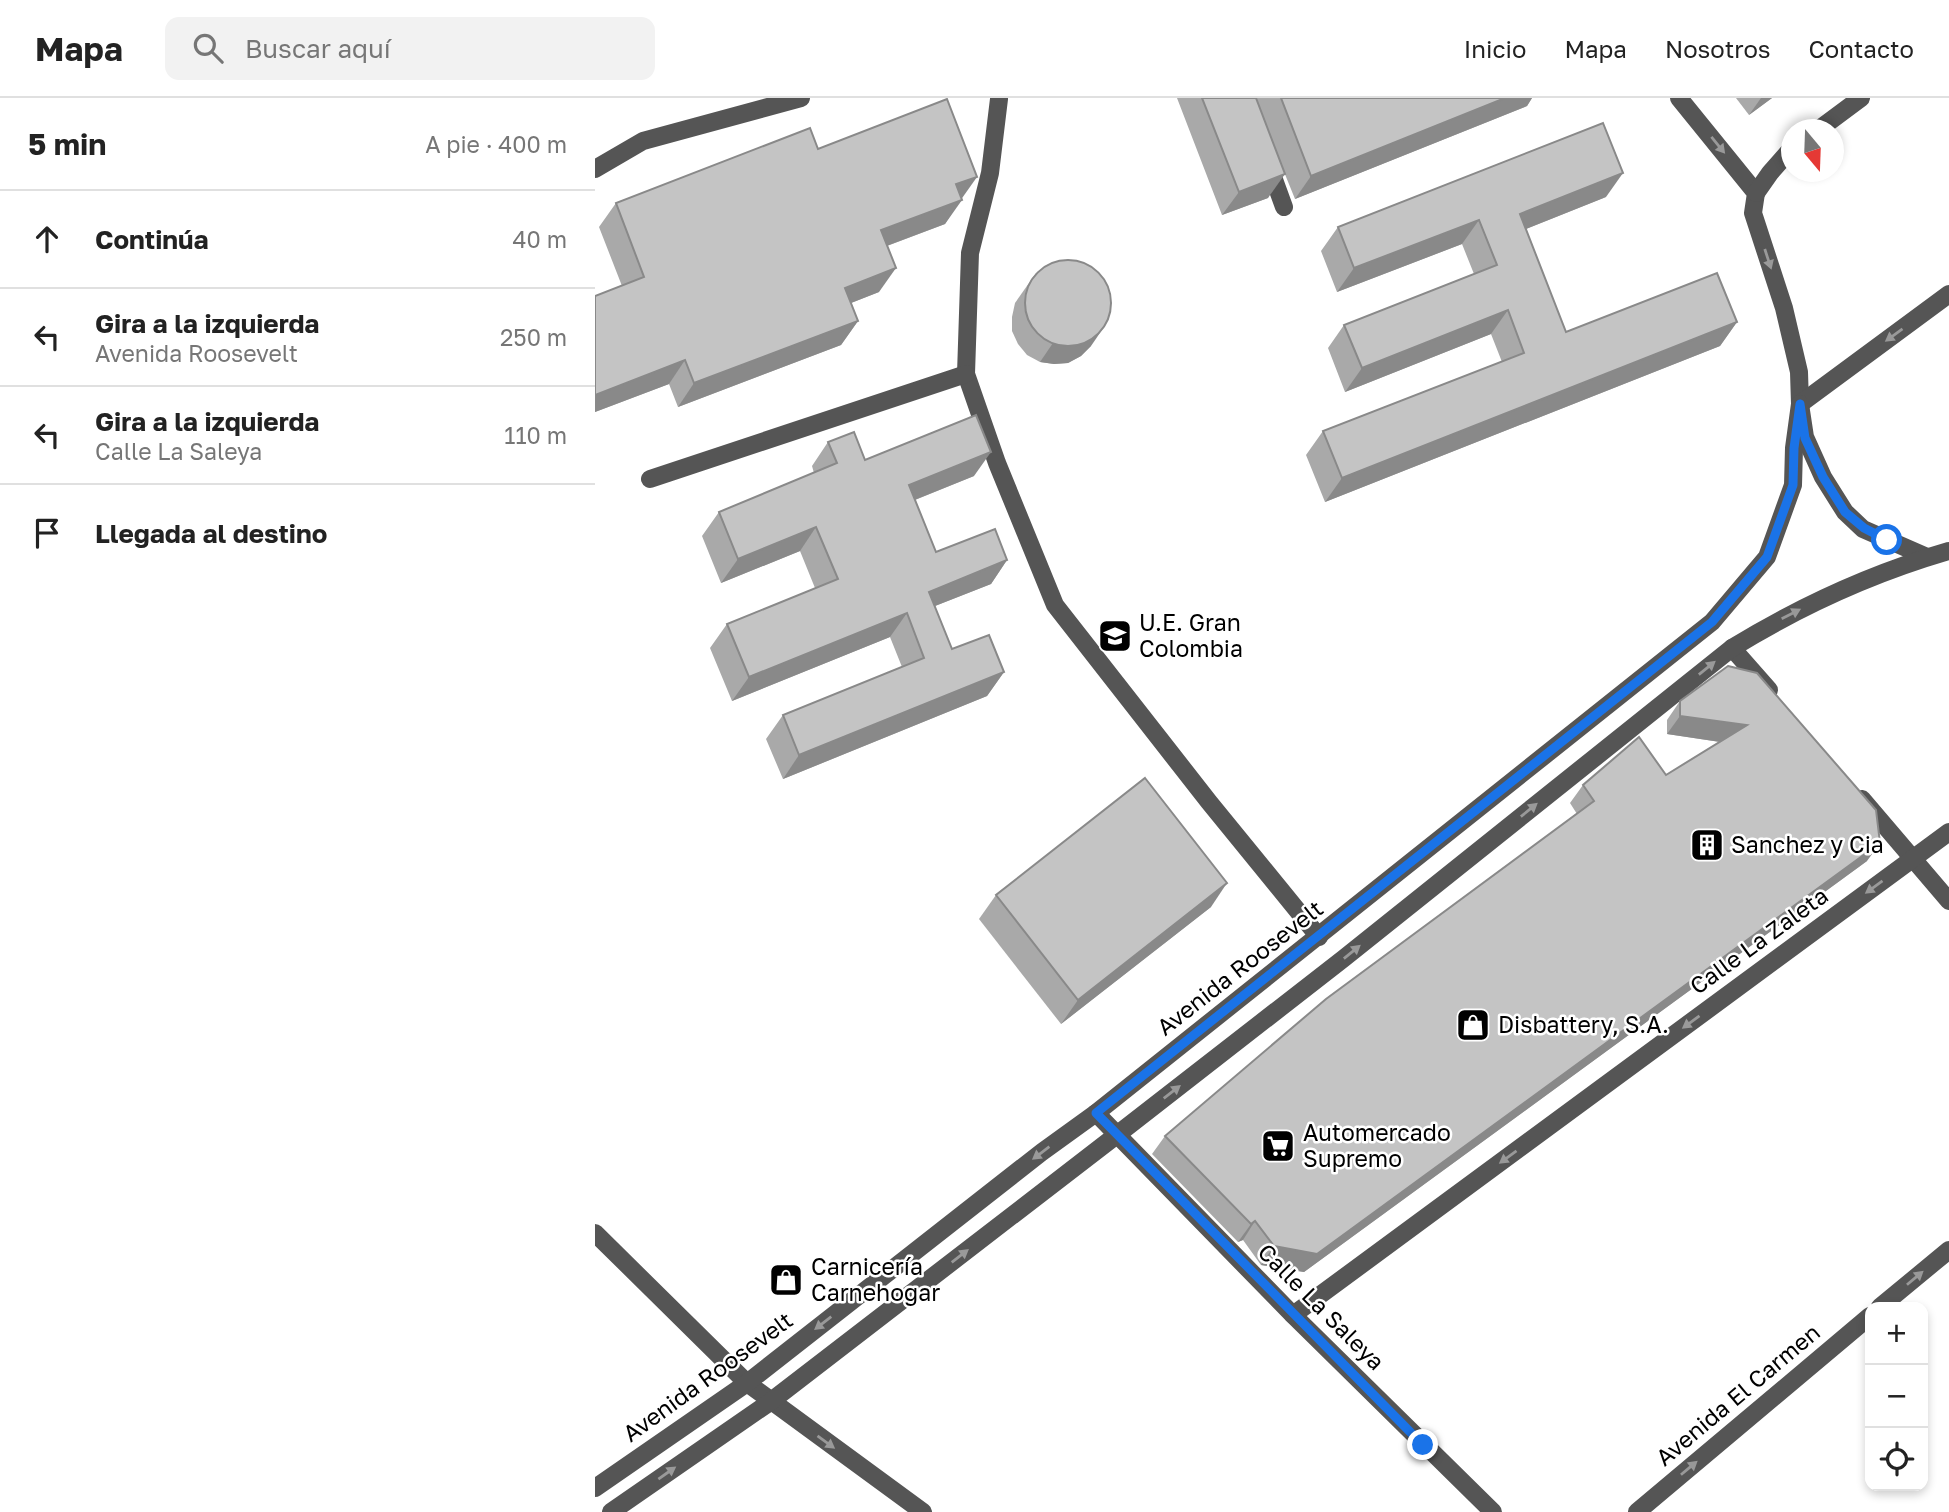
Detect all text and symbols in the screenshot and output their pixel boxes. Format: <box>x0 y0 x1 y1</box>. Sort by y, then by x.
search box <box>165 17 655 80</box>
text: Mapa <box>35 29 123 68</box>
icon: search <box>189 29 227 67</box>
text: Buscar aquí <box>245 33 391 64</box>
text: Inicio <box>1464 34 1526 63</box>
text: Mapa <box>1564 34 1627 63</box>
text: Nosotros <box>1665 34 1771 63</box>
text: Contacto <box>1809 34 1914 63</box>
north arrow <box>1781 119 1844 182</box>
text: 5 min <box>28 126 106 162</box>
text: A pie · 400 m <box>425 130 567 158</box>
one-way arrow <box>1710 136 1725 154</box>
icon: ahead <box>28 220 66 258</box>
text: Continúa <box>95 224 209 255</box>
text: 40 m <box>513 225 567 253</box>
one-way arrow <box>1763 248 1773 269</box>
text: Gira a la izquierda <box>95 308 319 339</box>
icon: left <box>28 318 66 356</box>
text: 250 m <box>500 323 567 351</box>
one-way arrow <box>1885 327 1903 341</box>
text: Avenida Roosevelt <box>95 339 298 367</box>
text: Gira a la izquierda <box>95 406 319 437</box>
icon: left <box>28 416 66 454</box>
text: 110 m <box>504 421 567 449</box>
text: Calle La Saleya <box>95 437 262 465</box>
icon: arrive <box>28 514 66 552</box>
text: Llegada al destino <box>95 518 327 549</box>
route start <box>1871 524 1902 555</box>
place label: U.E. Gran Colombia <box>1139 608 1243 662</box>
one-way arrow <box>1781 608 1801 619</box>
school or university icon: U.E. Gran Colombia <box>1096 617 1134 655</box>
one-way arrow <box>1698 661 1715 676</box>
one-way arrow <box>1520 804 1538 818</box>
building icon: Sanchez y Cia <box>1688 826 1726 864</box>
place label: Sanchez y Cia <box>1731 830 1884 858</box>
one-way arrow <box>1865 879 1883 893</box>
street label: Calle La Zaleta <box>1684 881 1833 1000</box>
street label: Avenida Roosevelt <box>1151 894 1328 1041</box>
one-way arrow <box>1342 945 1360 960</box>
shop icon: Disbattery, S.A. <box>1454 1006 1492 1044</box>
place label: Disbattery, S.A. <box>1498 1010 1669 1038</box>
one-way arrow <box>1682 1014 1700 1028</box>
one-way arrow <box>1163 1086 1181 1100</box>
place label: Automercado Supremo <box>1303 1118 1451 1172</box>
supermarket icon: Automercado Supremo <box>1259 1127 1297 1165</box>
one-way arrow <box>1032 1146 1050 1161</box>
one-way arrow <box>1499 1149 1517 1163</box>
street label: Calle La Saleya <box>1253 1237 1391 1375</box>
one-way arrow <box>951 1249 969 1263</box>
place label: Carnicería Carnehogar <box>811 1252 940 1306</box>
shop icon: Carnicería Carnehogar <box>767 1261 805 1299</box>
one-way arrow <box>1905 1271 1923 1286</box>
map controls <box>1865 1302 1928 1491</box>
button: + <box>1865 1302 1928 1365</box>
street label: Avenida Roosevelt <box>617 1305 798 1447</box>
one-way arrow <box>814 1316 832 1331</box>
street label: Avenida El Carmen <box>1650 1317 1825 1471</box>
button: − <box>1865 1365 1928 1428</box>
button: locate <box>1865 1428 1928 1491</box>
route end <box>1407 1429 1438 1460</box>
one-way arrow <box>817 1435 835 1449</box>
one-way arrow <box>1680 1460 1698 1476</box>
one-way arrow <box>658 1466 676 1480</box>

